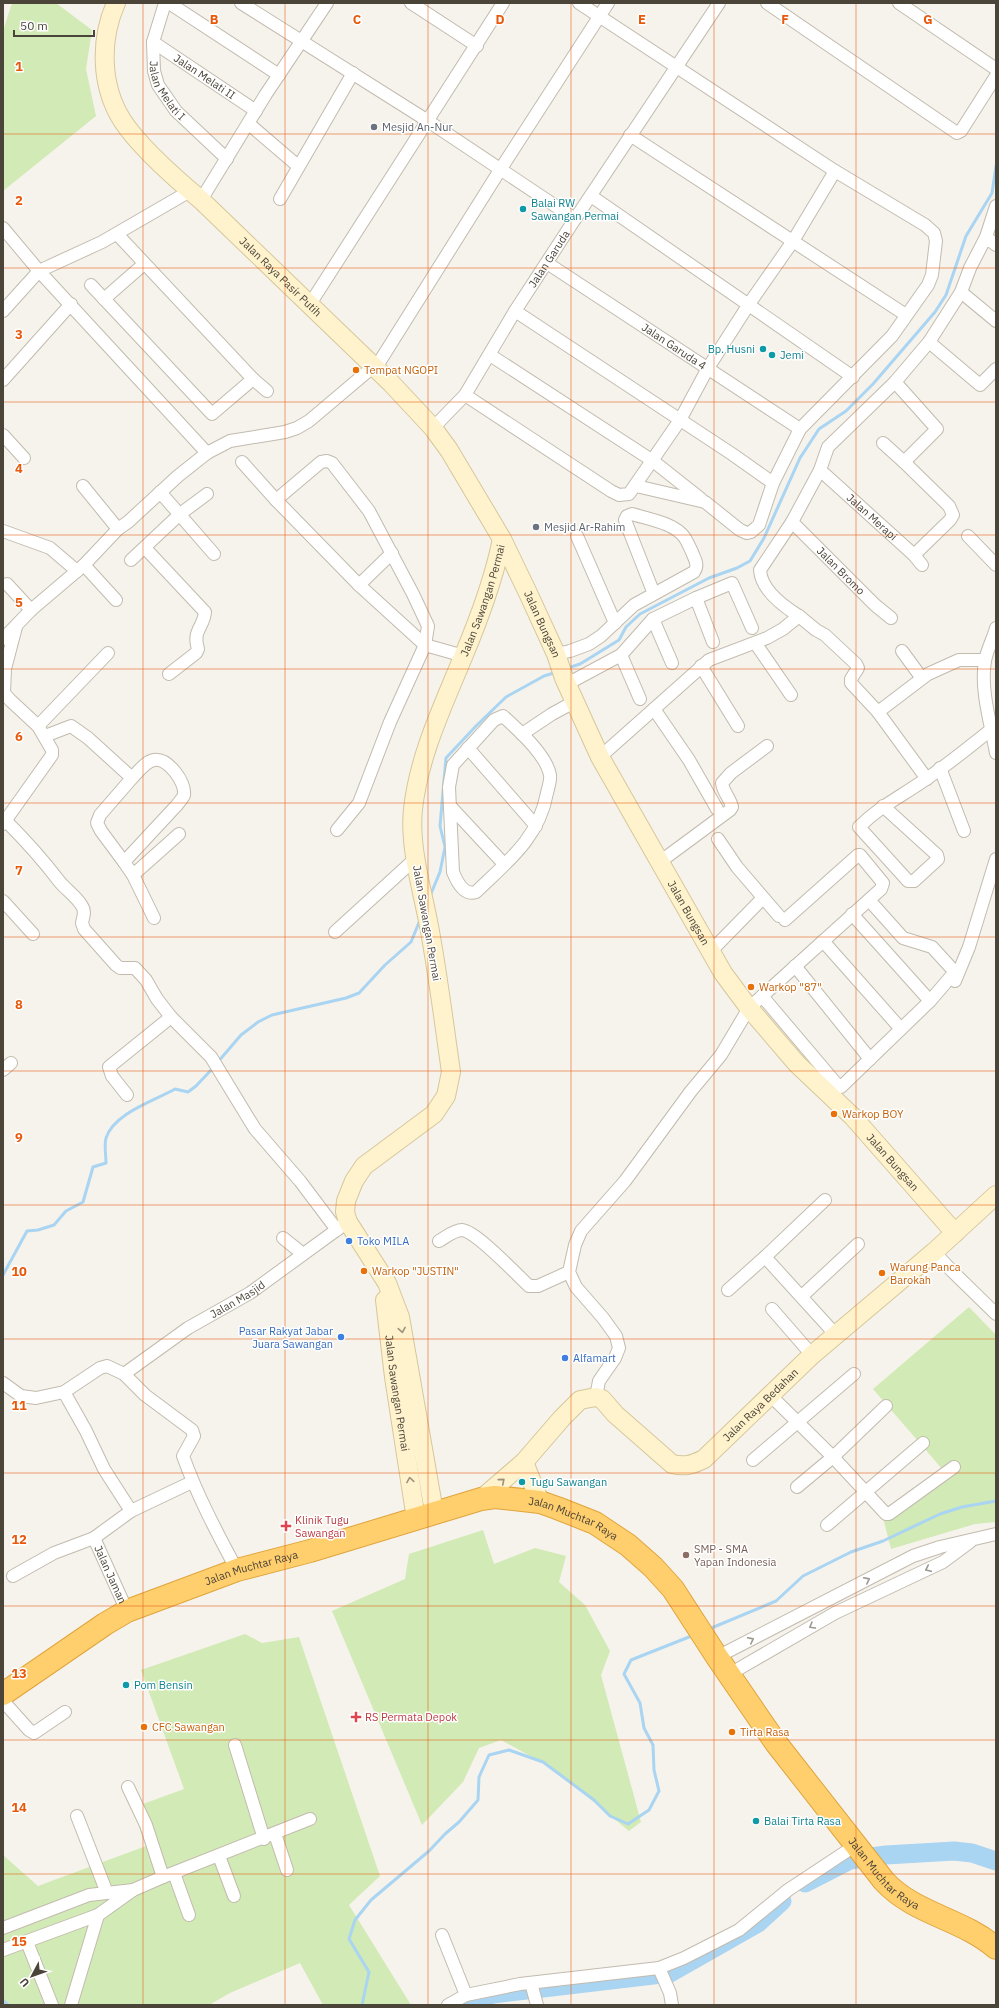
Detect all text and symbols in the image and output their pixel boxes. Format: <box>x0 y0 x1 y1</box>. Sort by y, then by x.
text: B <box>210 11 219 28</box>
text: C <box>353 11 362 28</box>
text: D <box>495 11 505 28</box>
text: E <box>638 11 646 28</box>
text: F <box>781 11 789 28</box>
text: G <box>923 11 933 28</box>
scale bar <box>14 12 94 38</box>
text: 50 m <box>20 18 48 33</box>
street label: Jalan Melati II <box>171 51 238 102</box>
text: 1 <box>15 58 23 75</box>
street label: Jalan Melati I <box>147 61 188 123</box>
place label: Mesjid An-Nur <box>382 120 453 134</box>
marker: Mesjid An-Nur <box>369 122 379 132</box>
text: 2 <box>15 192 23 209</box>
place label: Balai RW Sawangan Permai <box>531 196 619 223</box>
marker: Balai RW Sawangan Permai <box>518 204 528 214</box>
street label: Jalan Garuda <box>525 228 573 290</box>
street label: Jalan Raya Pasir Putih <box>237 234 325 319</box>
street label: Jalan Garuda 4 <box>639 320 709 373</box>
text: 3 <box>15 326 23 343</box>
place label: Bp. Husni <box>708 342 755 356</box>
marker: Bp. Husni <box>758 344 768 354</box>
place label: Jemi <box>780 348 804 362</box>
marker: Jemi <box>767 350 777 360</box>
place label: Tempat NGOPI <box>364 363 438 377</box>
marker: Tempat NGOPI <box>351 365 361 375</box>
text: 4 <box>15 460 23 477</box>
street label: Jalan Merapi <box>844 491 900 543</box>
place label: Mesjid Ar-Rahim <box>544 520 625 534</box>
marker: Mesjid Ar-Rahim <box>531 522 541 532</box>
street label: Jalan Sawangan Permai <box>457 543 508 658</box>
street label: Jalan Bromo <box>814 544 868 598</box>
street label: Jalan Bungsan <box>521 589 564 659</box>
text: 5 <box>15 594 23 611</box>
text: 6 <box>15 728 23 745</box>
text: 7 <box>15 862 23 879</box>
street label: Jalan Sawangan Permai <box>410 864 444 982</box>
street label: Jalan Bungsan <box>665 878 713 948</box>
place label: Warkop "87" <box>759 980 822 994</box>
marker: Warkop "87" <box>746 982 756 992</box>
text: 8 <box>15 996 23 1013</box>
place label: Warkop BOY <box>842 1107 904 1121</box>
marker: Warkop BOY <box>829 1109 839 1119</box>
text: 9 <box>15 1129 23 1146</box>
street label: Jalan Bungsan <box>864 1130 922 1194</box>
place label: Toko MILA <box>357 1234 409 1248</box>
marker: Toko MILA <box>344 1236 354 1246</box>
place label: Warung Panca Barokah <box>890 1260 961 1287</box>
text: 10 <box>11 1263 27 1280</box>
place label: Warkop "JUSTIN" <box>372 1264 459 1278</box>
marker: Warkop "JUSTIN" <box>359 1266 369 1276</box>
marker: Warung Panca Barokah <box>877 1268 887 1278</box>
street label: Jalan Masjid <box>208 1278 268 1321</box>
place label: Pasar Rakyat Jabar Juara Sawangan <box>239 1324 333 1351</box>
one-way arrow <box>398 1326 406 1333</box>
marker: Pasar Rakyat Jabar Juara Sawangan <box>336 1332 346 1342</box>
street label: Jalan Sawangan Permai <box>382 1334 412 1452</box>
place label: Alfamart <box>573 1351 616 1365</box>
marker: Alfamart <box>560 1353 570 1363</box>
street label: Jalan Raya Bedahan <box>720 1365 801 1444</box>
text: 11 <box>11 1397 27 1414</box>
place label: Tugu Sawangan <box>530 1475 607 1489</box>
one-way arrow <box>406 1477 415 1483</box>
marker: Tugu Sawangan <box>517 1477 527 1487</box>
one-way arrow <box>498 1478 505 1485</box>
street label: Jalan Muchtar Raya <box>528 1494 621 1543</box>
place label: Klinik Tugu Sawangan <box>295 1513 349 1540</box>
marker: Klinik Tugu Sawangan <box>280 1520 292 1532</box>
text: 12 <box>11 1531 27 1548</box>
place label: SMP - SMA Yapan Indonesia <box>694 1542 777 1569</box>
street label: Jalan Jaman <box>91 1543 130 1606</box>
street label: Jalan Muchtar Raya <box>203 1547 300 1588</box>
marker: SMP - SMA Yapan Indonesia <box>681 1550 691 1560</box>
one-way arrow <box>925 1564 932 1572</box>
one-way arrow <box>863 1577 870 1585</box>
one-way arrow <box>809 1622 816 1629</box>
one-way arrow <box>747 1637 755 1644</box>
text: 13 <box>11 1665 27 1682</box>
place label: Pom Bensin <box>134 1678 193 1692</box>
marker: Pom Bensin <box>121 1680 131 1690</box>
place label: RS Permata Depok <box>365 1710 457 1724</box>
marker: RS Permata Depok <box>350 1711 362 1723</box>
place label: CFC Sawangan <box>152 1720 225 1734</box>
marker: CFC Sawangan <box>139 1722 149 1732</box>
place label: Tirta Rasa <box>740 1725 790 1739</box>
marker: Tirta Rasa <box>727 1727 737 1737</box>
text: 14 <box>11 1799 27 1816</box>
place label: Balai Tirta Rasa <box>764 1814 841 1828</box>
marker: Balai Tirta Rasa <box>751 1816 761 1826</box>
street label: Jalan Muchtar Raya <box>845 1834 922 1913</box>
text: 15 <box>11 1933 27 1950</box>
north arrow <box>12 1956 52 1996</box>
text: U <box>17 1975 32 1990</box>

